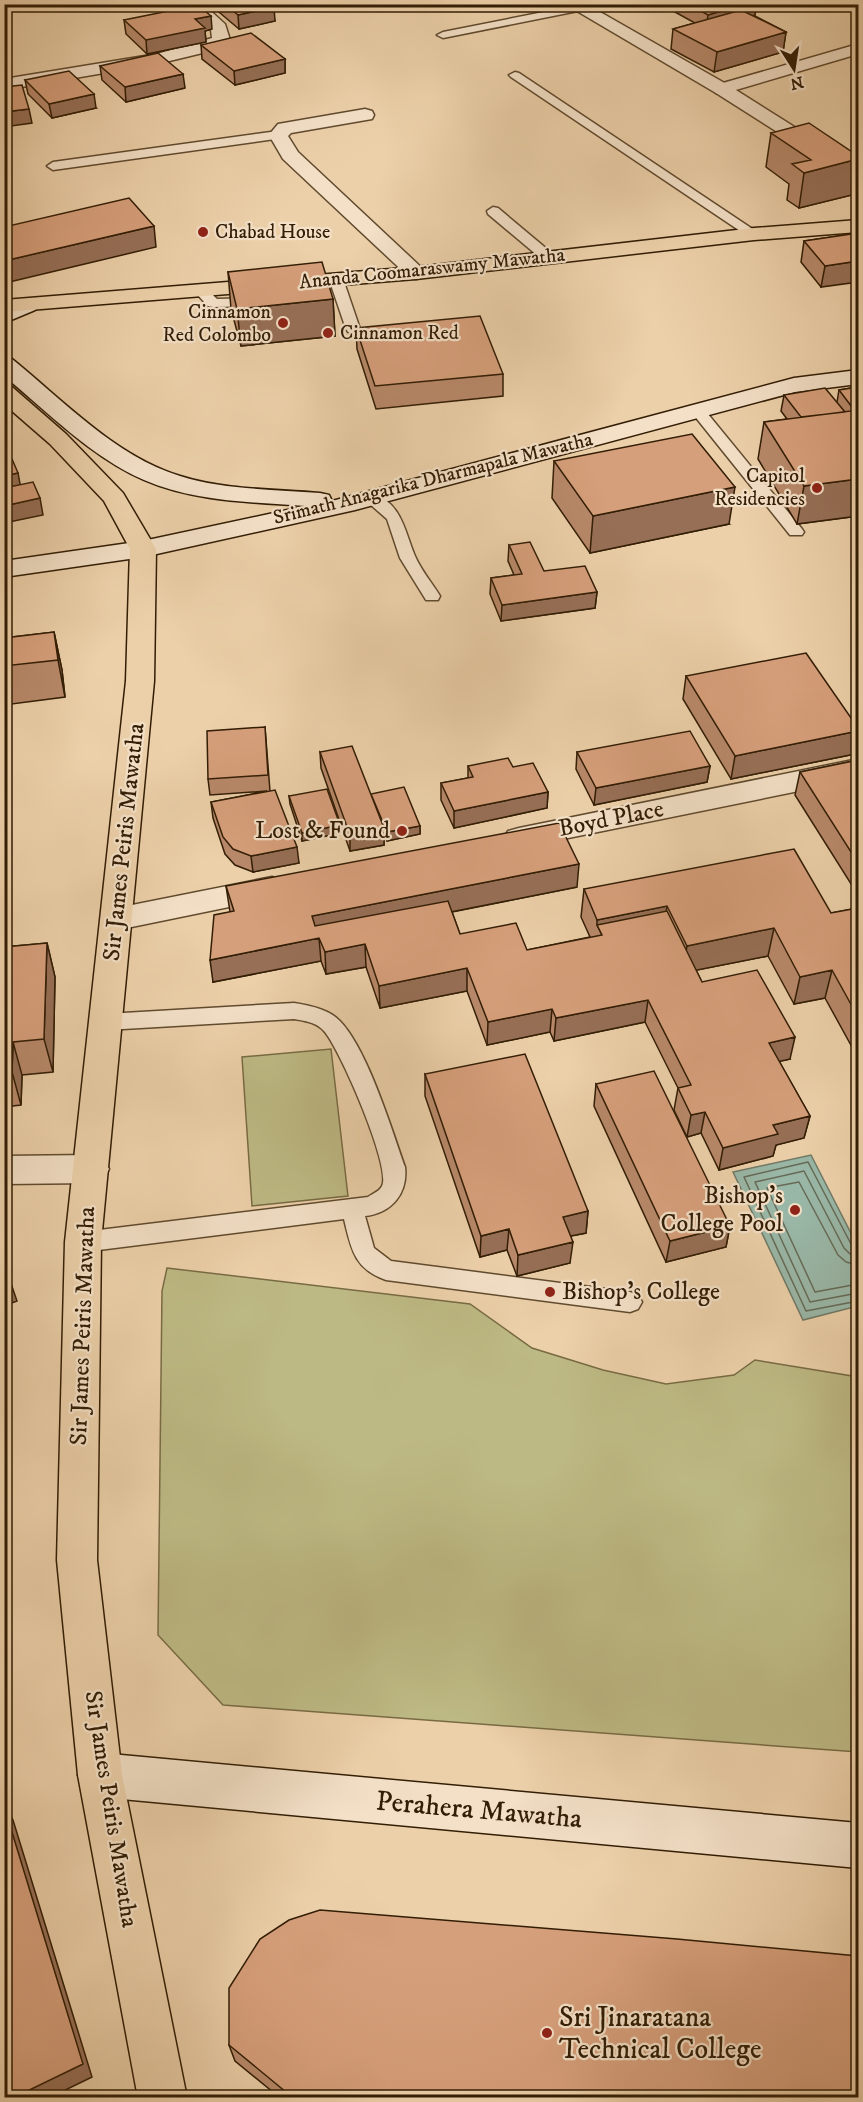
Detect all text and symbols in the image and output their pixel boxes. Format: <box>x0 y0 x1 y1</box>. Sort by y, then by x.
north arrow <box>764 39 824 99</box>
text: N <box>788 72 805 94</box>
place label: Chabad House <box>215 220 330 245</box>
marker: Chabad House <box>196 225 210 239</box>
street label: Ananda Coomaraswamy Mawatha <box>298 243 567 295</box>
place label: Cinnamon Red Colombo <box>163 300 272 348</box>
marker: Cinnamon Red Colombo <box>276 316 290 330</box>
place label: Cinnamon Red <box>340 321 459 346</box>
marker: Cinnamon Red <box>321 326 335 340</box>
street label: Srimath Anagarika Dharmapala Mawatha <box>271 427 596 531</box>
place label: Capitol Residencies <box>714 464 805 512</box>
marker: Capitol Residencies <box>810 481 824 495</box>
street label: Sir James Peiris Mawatha <box>97 721 152 963</box>
street label: Boyd Place <box>556 794 666 844</box>
place label: Lost & Found <box>255 816 390 846</box>
marker: Lost & Found <box>395 824 409 838</box>
place label: Bishop's College Pool <box>660 1181 784 1239</box>
marker: Bishop's College Pool <box>788 1203 802 1217</box>
street label: Sir James Peiris Mawatha <box>64 1205 102 1446</box>
place label: Bishop's College <box>562 1277 720 1307</box>
marker: Bishop's College <box>543 1285 557 1299</box>
street label: Sir James Peiris Mawatha <box>77 1689 145 1930</box>
street label: Perahera Mawatha <box>374 1784 584 1836</box>
place label: Sri Jinaratana Technical College <box>559 2000 762 2067</box>
marker: Sri Jinaratana Technical College <box>540 2026 554 2040</box>

